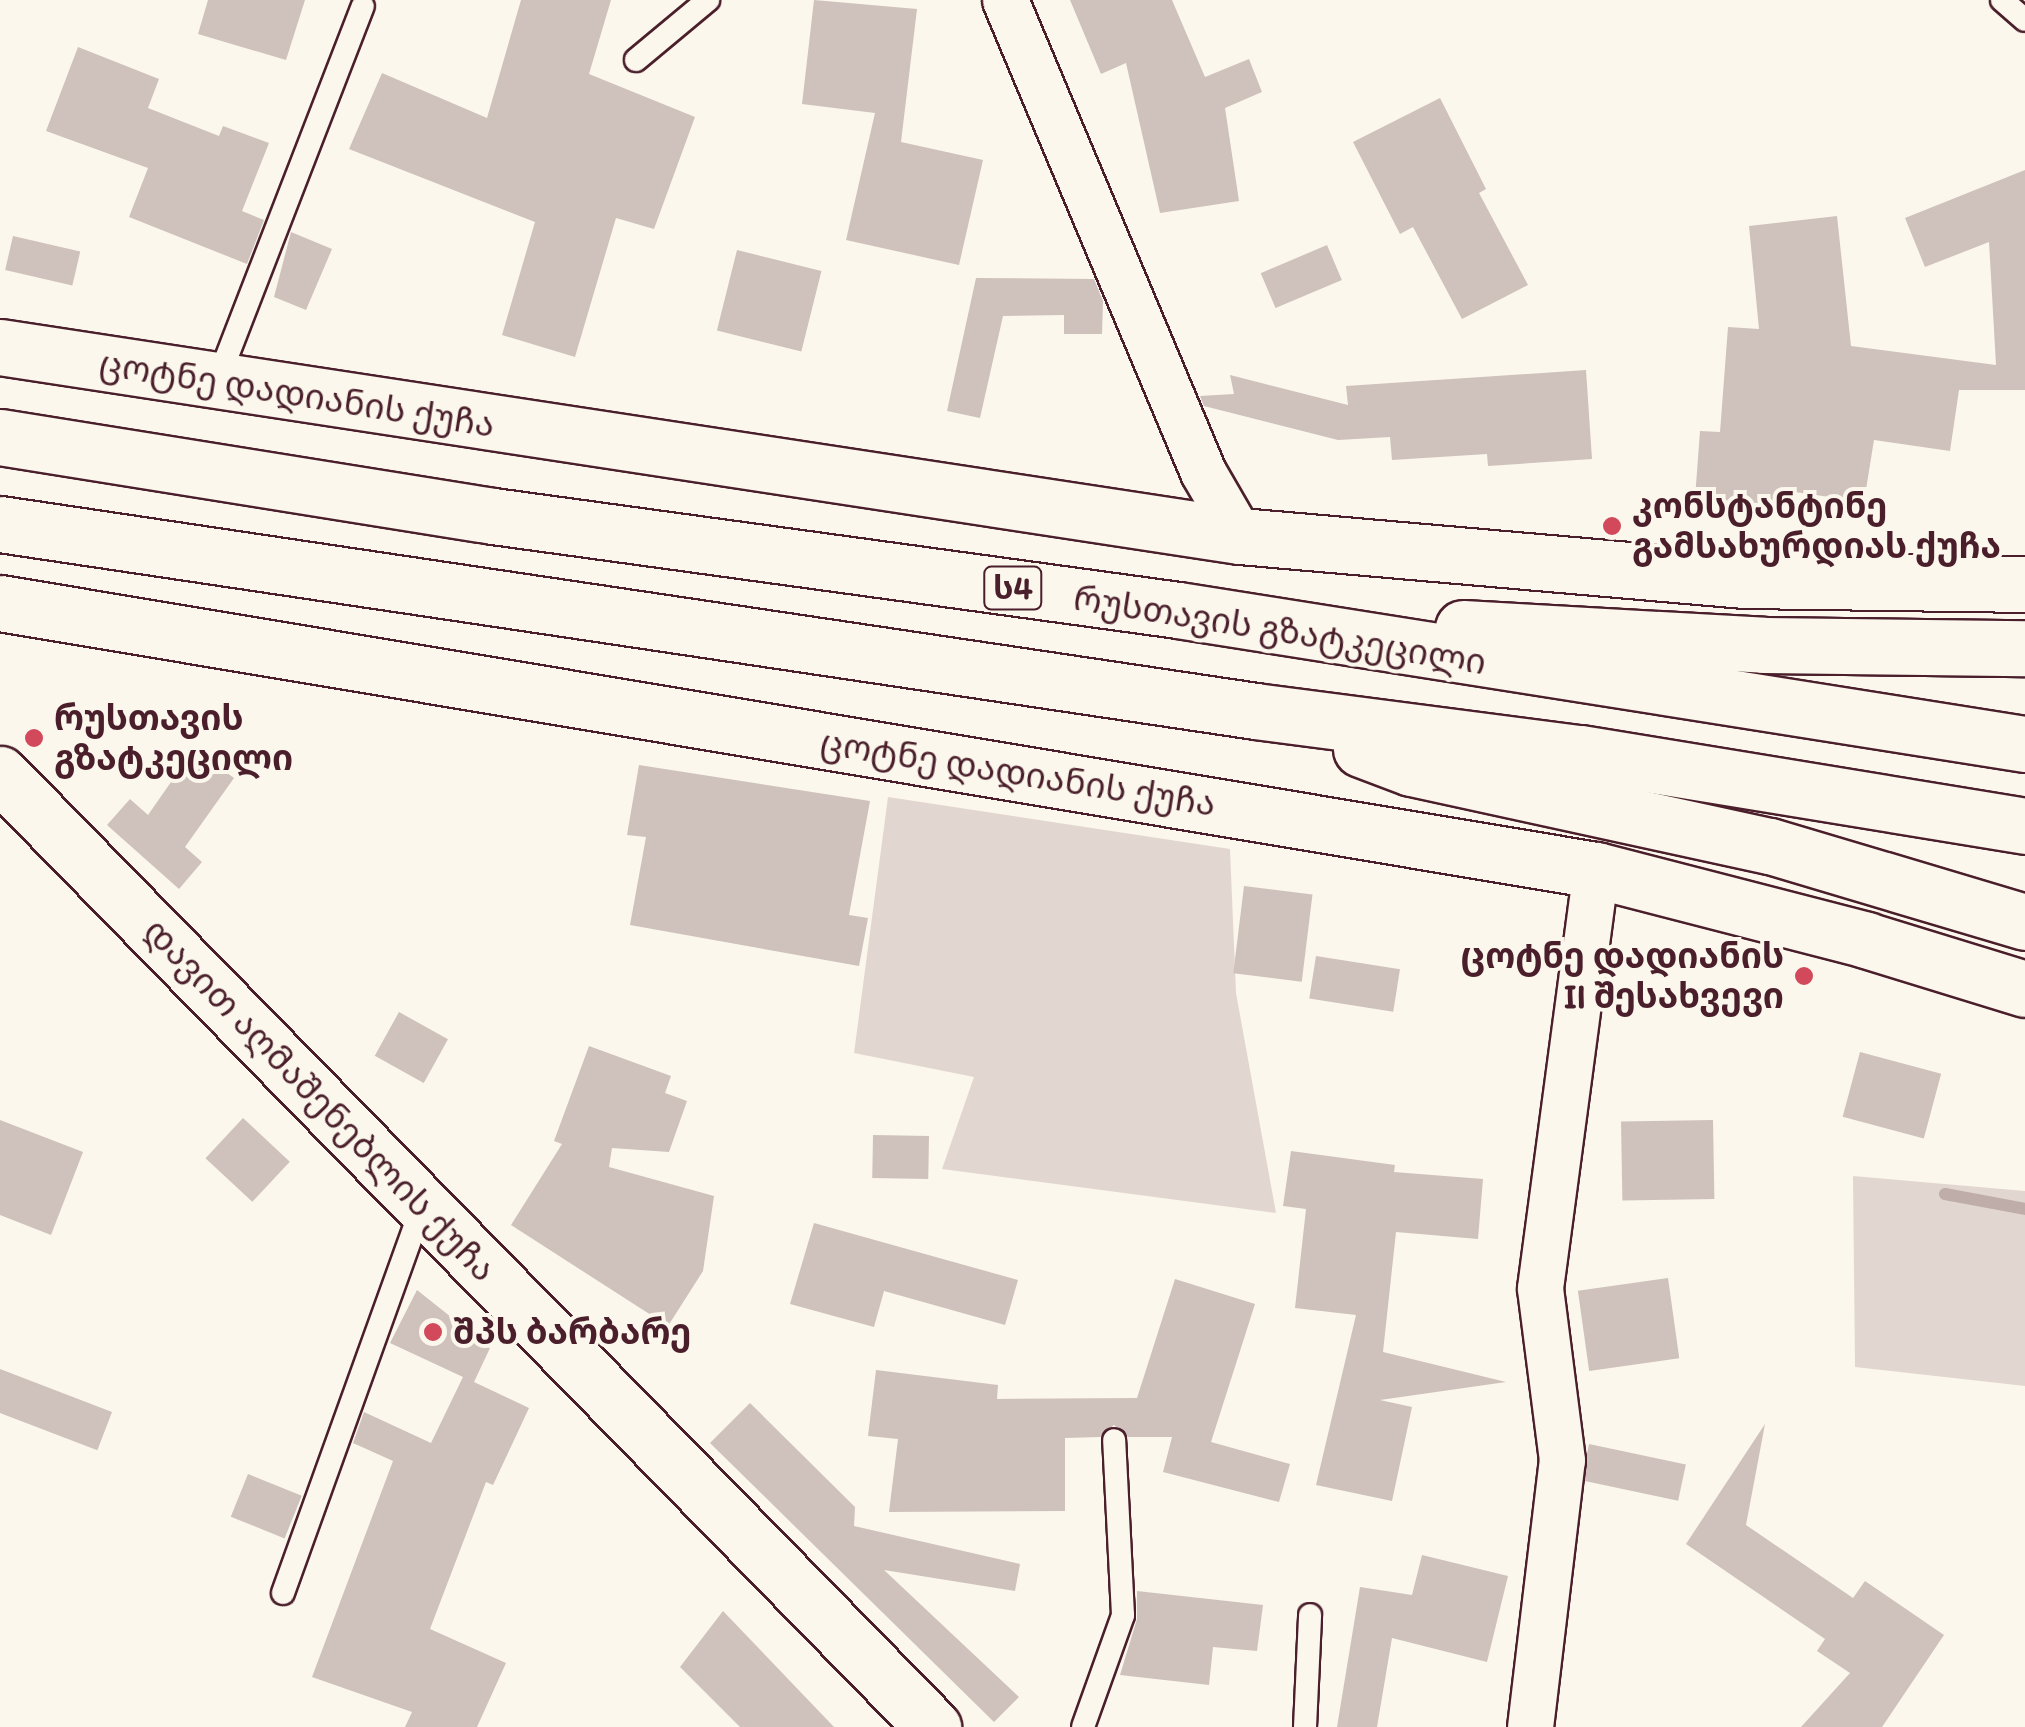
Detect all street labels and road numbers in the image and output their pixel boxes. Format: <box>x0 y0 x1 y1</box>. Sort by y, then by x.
street label: ცოტნე დადიანის ქუჩა <box>96 342 498 446</box>
road number: ს4 <box>983 561 1043 615</box>
street label: რუსთავის გზატკეცილი <box>1071 577 1489 683</box>
street label: ცოტნე დადიანის ქუჩა <box>817 721 1219 825</box>
street label: დავით აღმაშენებლის ქუჩა <box>135 910 505 1290</box>

